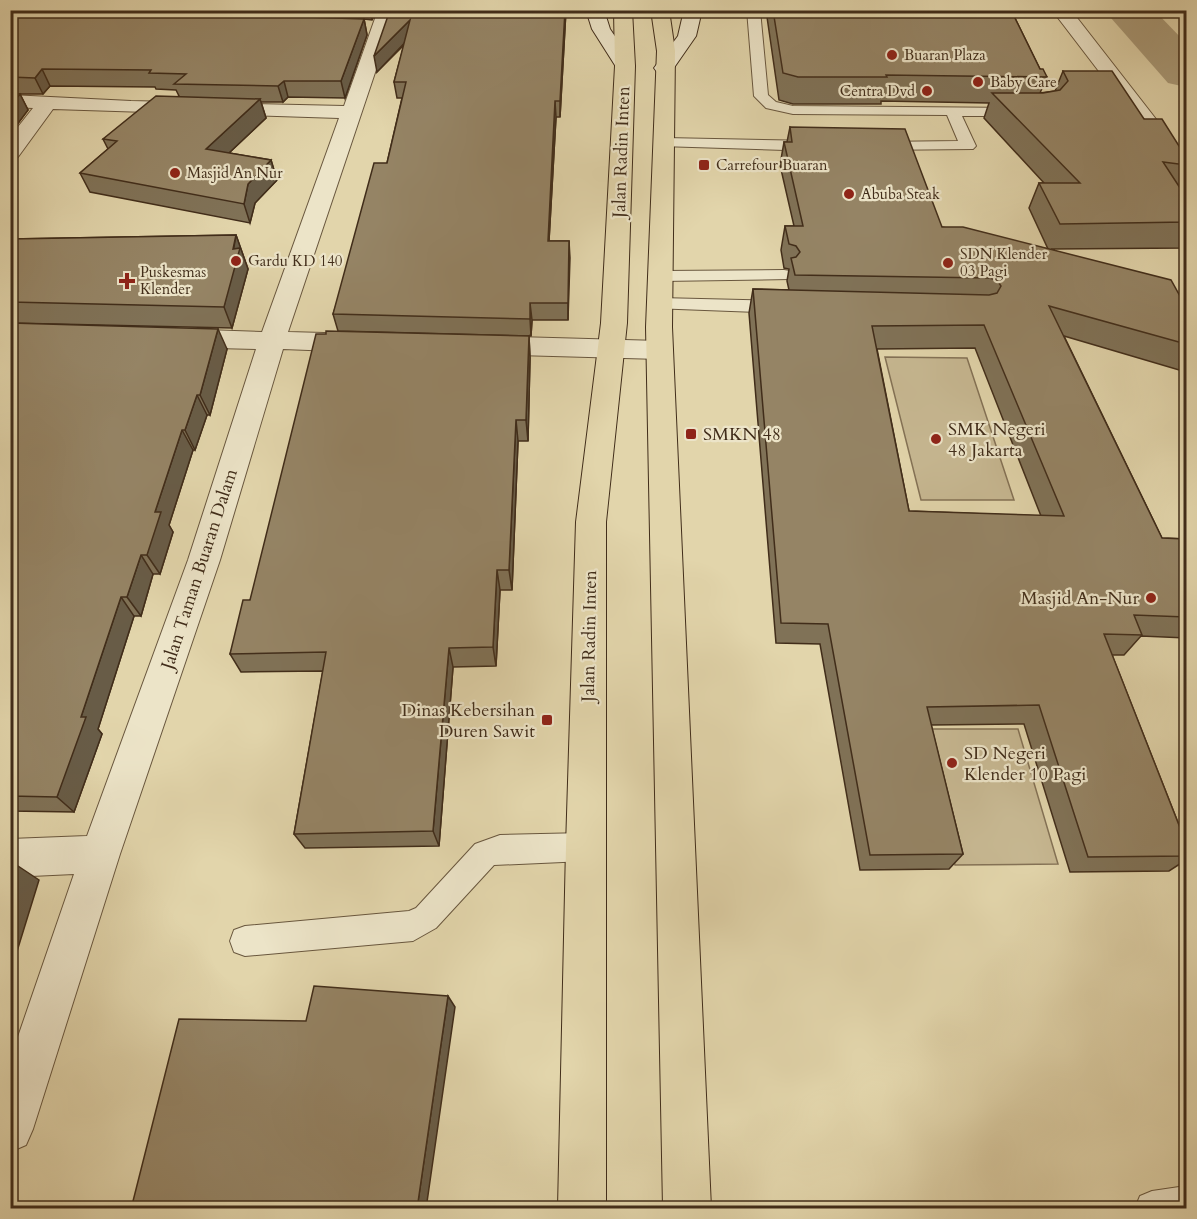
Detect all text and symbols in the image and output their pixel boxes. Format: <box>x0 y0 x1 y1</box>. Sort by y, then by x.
place label: Buaran Plaza <box>904 45 986 65</box>
marker: Buaran Plaza <box>885 48 899 62</box>
place label: Baby Care <box>990 72 1057 92</box>
marker: Baby Care <box>971 75 985 89</box>
place label: Centra Dvd <box>840 81 915 101</box>
marker: Centra Dvd <box>920 84 934 98</box>
street label: Jalan Radin Inten <box>607 85 636 221</box>
place label: Carrefour Buaran <box>716 155 828 175</box>
marker: Carrefour Buaran <box>697 158 711 172</box>
place label: Masjid An Nur <box>187 163 283 183</box>
marker: Masjid An Nur <box>168 166 182 180</box>
place label: Abuba Steak <box>861 184 940 204</box>
marker: Abuba Steak <box>842 187 856 201</box>
place label: SDN Klender 03 Pagi <box>960 244 1048 281</box>
place label: Gardu KD 140 <box>248 251 343 271</box>
marker: Gardu KD 140 <box>229 254 243 268</box>
marker: SDN Klender 03 Pagi <box>941 256 955 270</box>
place label: Puskesmas Klender <box>140 262 206 299</box>
marker: Puskesmas Klender <box>118 272 136 290</box>
place label: SMK Negeri 48 Jakarta <box>948 417 1046 463</box>
place label: SMKN 48 <box>703 422 781 447</box>
marker: SMKN 48 <box>684 427 698 441</box>
marker: SMK Negeri 48 Jakarta <box>929 432 943 446</box>
street label: Jalan Taman Buaran Dalam <box>154 465 244 676</box>
street label: Jalan Radin Inten <box>576 569 603 705</box>
place label: Masjid An-Nur <box>1021 586 1139 611</box>
marker: Masjid An-Nur <box>1144 591 1158 605</box>
place label: Dinas Kebersihan Duren Sawit <box>402 698 536 744</box>
marker: Dinas Kebersihan Duren Sawit <box>540 713 554 727</box>
place label: SD Negeri Klender 10 Pagi <box>964 741 1086 787</box>
marker: SD Negeri Klender 10 Pagi <box>945 756 959 770</box>

